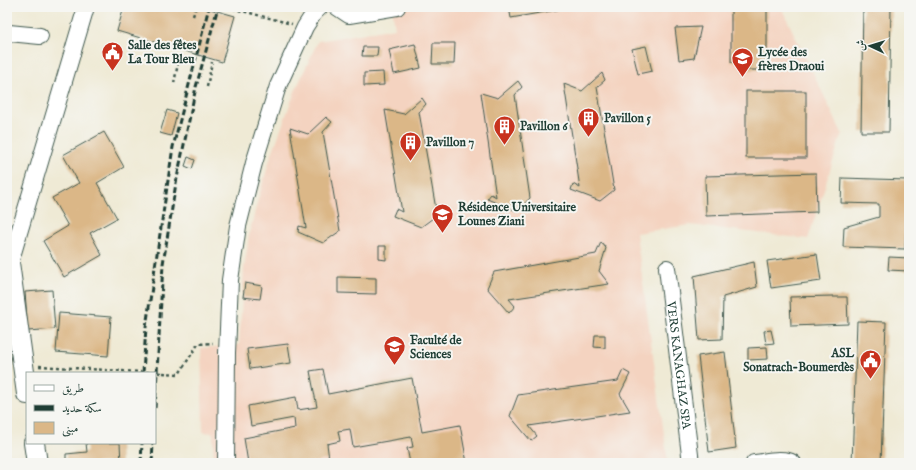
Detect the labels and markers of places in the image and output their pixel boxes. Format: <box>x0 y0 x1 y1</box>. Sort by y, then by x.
place label: Salle des fêtes La Tour Bleu <box>127 38 197 67</box>
public building icon: Salle des fêtes La Tour Bleu <box>99 39 125 72</box>
place label: Lycée des frères Draoui <box>757 45 825 74</box>
school or university icon: Lycée des frères Draoui <box>730 46 756 79</box>
building icon: Pavillon 5 <box>576 105 602 138</box>
place label: Pavillon 5 <box>604 111 651 126</box>
building icon: Pavillon 6 <box>492 113 518 146</box>
place label: Pavillon 6 <box>520 119 568 134</box>
building icon: Pavillon 7 <box>398 129 424 162</box>
place label: Pavillon 7 <box>426 135 474 150</box>
place label: Résidence Universitaire Lounes Ziani <box>457 200 576 229</box>
school or university icon: Résidence Universitaire Lounes Ziani <box>430 201 456 234</box>
place label: Faculté de Sciences <box>410 333 462 362</box>
school or university icon: Faculté de Sciences <box>381 334 407 367</box>
place label: ASL Sonatrach-Boumerdès <box>743 346 855 375</box>
public building icon: ASL Sonatrach-Boumerdès <box>857 347 883 380</box>

